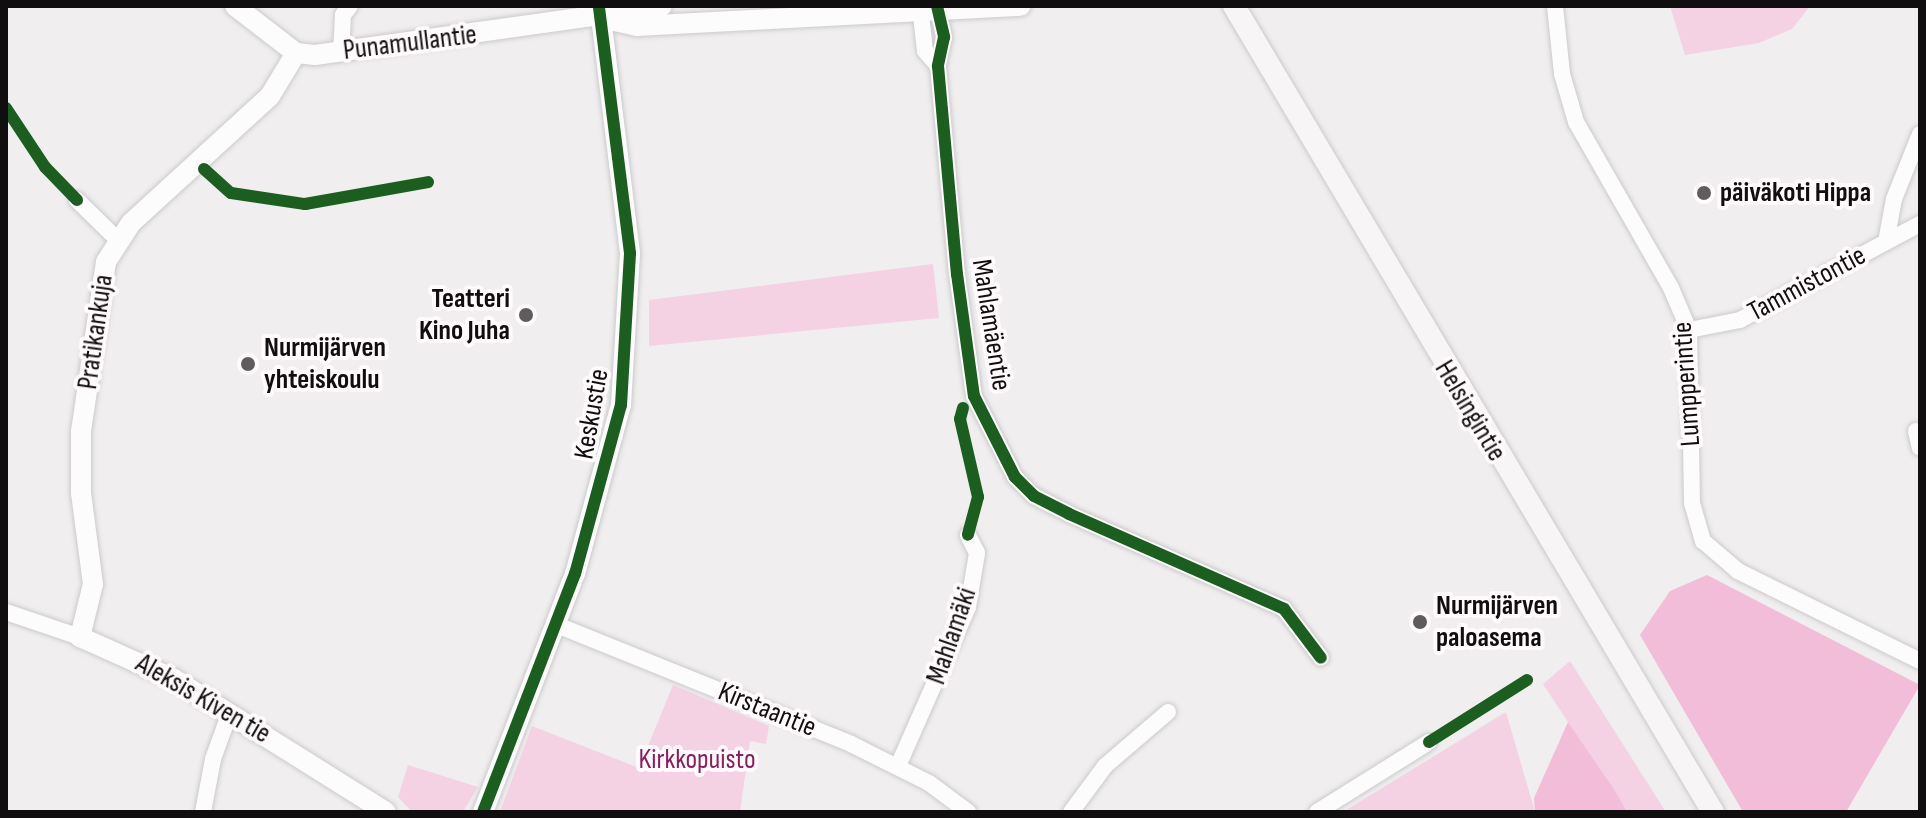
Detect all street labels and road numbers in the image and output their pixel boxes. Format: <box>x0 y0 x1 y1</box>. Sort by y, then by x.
street label: Punamullantie <box>341 18 479 68</box>
street label: Tammistontie <box>1742 239 1872 329</box>
street label: Mahlamäentie <box>964 257 1018 393</box>
street label: Pratikankuja <box>71 272 121 392</box>
street label: Lumpperintie <box>1666 321 1708 447</box>
street label: Helsingintie <box>1427 355 1513 467</box>
street label: Keskustie <box>568 366 616 462</box>
street label: Mahlamäki <box>920 583 984 689</box>
street label: Aleksis Kiven tie <box>130 647 276 751</box>
street label: Kirstaantie <box>713 675 821 745</box>

